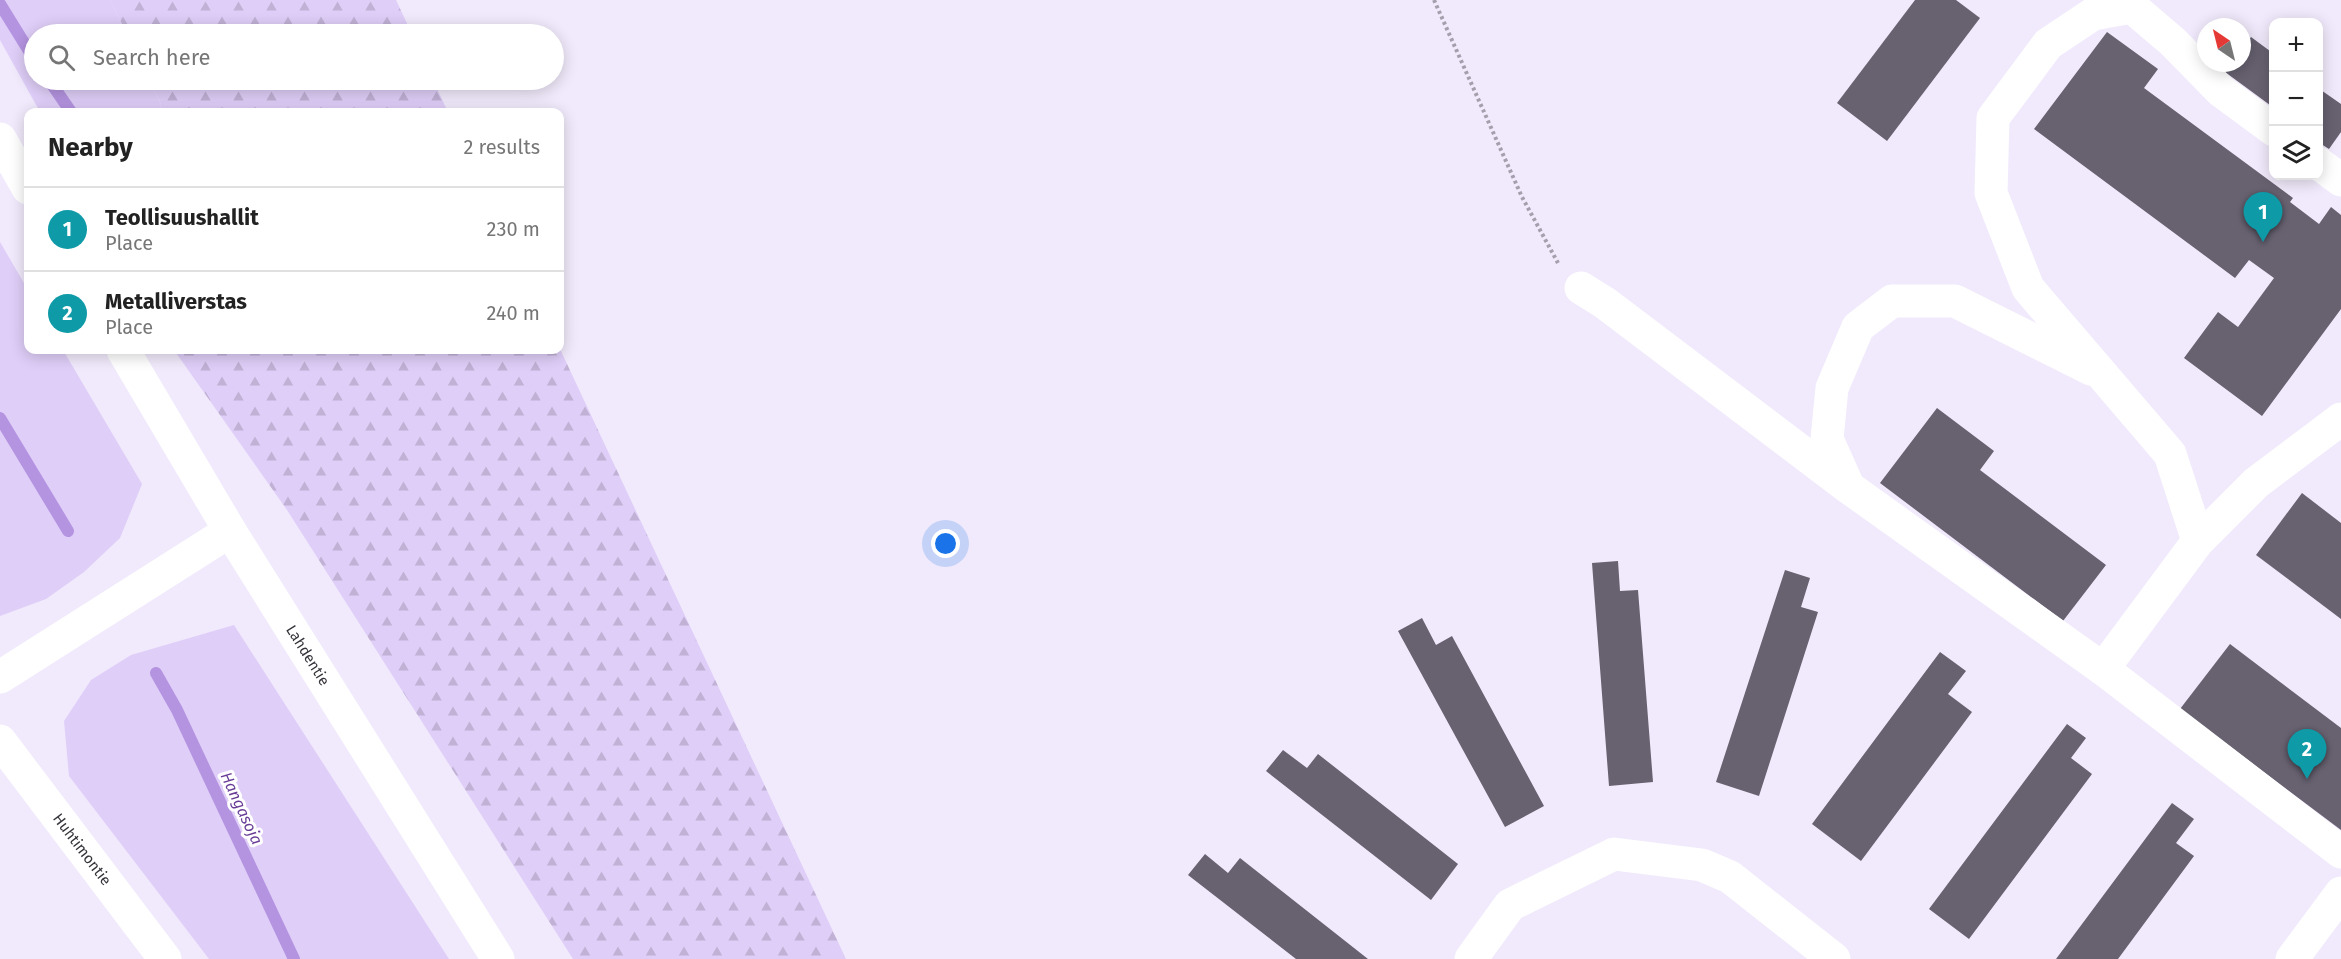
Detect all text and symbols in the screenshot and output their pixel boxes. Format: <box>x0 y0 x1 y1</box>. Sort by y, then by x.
north arrow <box>2197 18 2251 72</box>
map controls <box>2269 18 2323 180</box>
button: + <box>2269 18 2323 72</box>
search box <box>24 24 564 90</box>
icon: search <box>45 41 78 74</box>
text: Search here <box>93 44 211 71</box>
button: − <box>2269 72 2323 126</box>
button: layers <box>2269 126 2323 180</box>
text: Nearby <box>48 132 133 163</box>
text: 2 results <box>463 135 540 159</box>
pin: 1 <box>2244 192 2282 242</box>
text: Teollisuushallit <box>105 204 259 231</box>
text: 1 <box>63 217 72 241</box>
text: 230 m <box>487 217 540 241</box>
text: Place <box>105 231 153 255</box>
text: Metalliverstas <box>105 288 247 315</box>
text: 2 <box>62 301 73 325</box>
text: 240 m <box>486 301 540 325</box>
text: Place <box>105 315 153 339</box>
your location <box>931 529 960 558</box>
street label: Lahdentie <box>282 622 334 689</box>
pin: 2 <box>2288 730 2326 779</box>
water label: Hangasoja <box>217 769 267 847</box>
street label: Huhtimontie <box>49 810 115 889</box>

